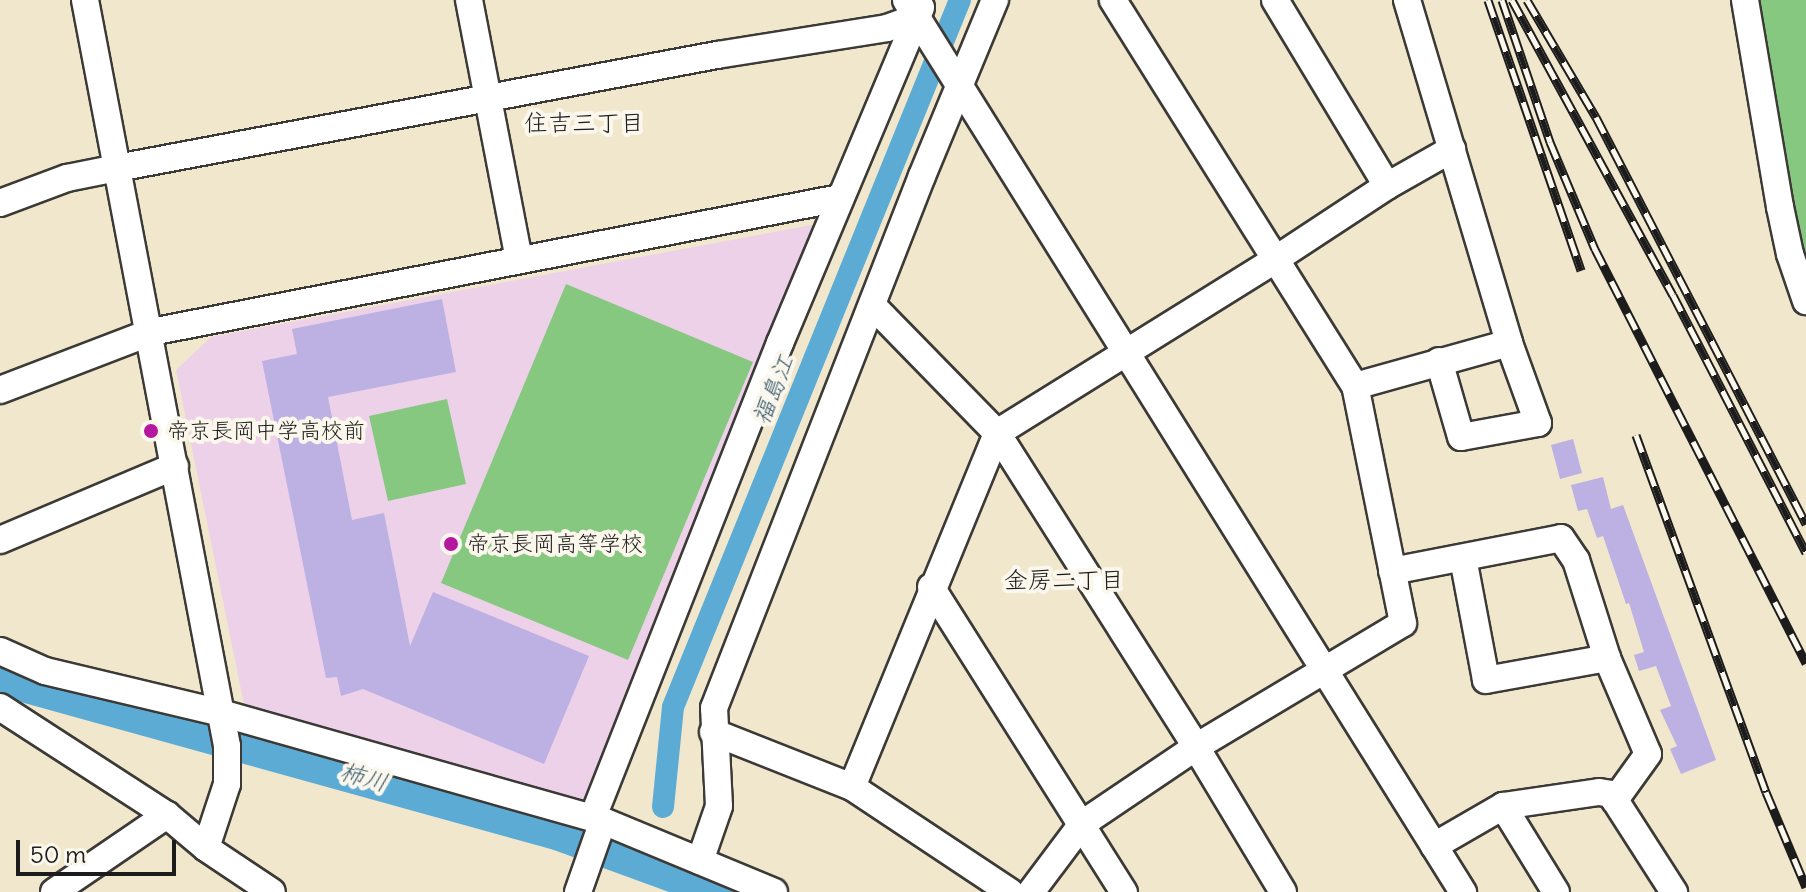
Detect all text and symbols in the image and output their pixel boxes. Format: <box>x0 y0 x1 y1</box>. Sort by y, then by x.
district label: 住吉三丁目 <box>524 109 644 137</box>
water label: 福島江 <box>746 351 800 429</box>
place label: 帝京長岡中学高校前 <box>167 418 365 444</box>
marker: 帝京長岡中学高校前 <box>142 422 160 440</box>
place label: 帝京長岡高等学校 <box>467 531 643 557</box>
marker: 帝京長岡高等学校 <box>442 535 460 553</box>
district label: 金房二丁目 <box>1004 566 1124 594</box>
water label: 柿川 <box>337 757 391 797</box>
scale bar <box>20 824 180 874</box>
text: 50 m <box>30 839 86 869</box>

